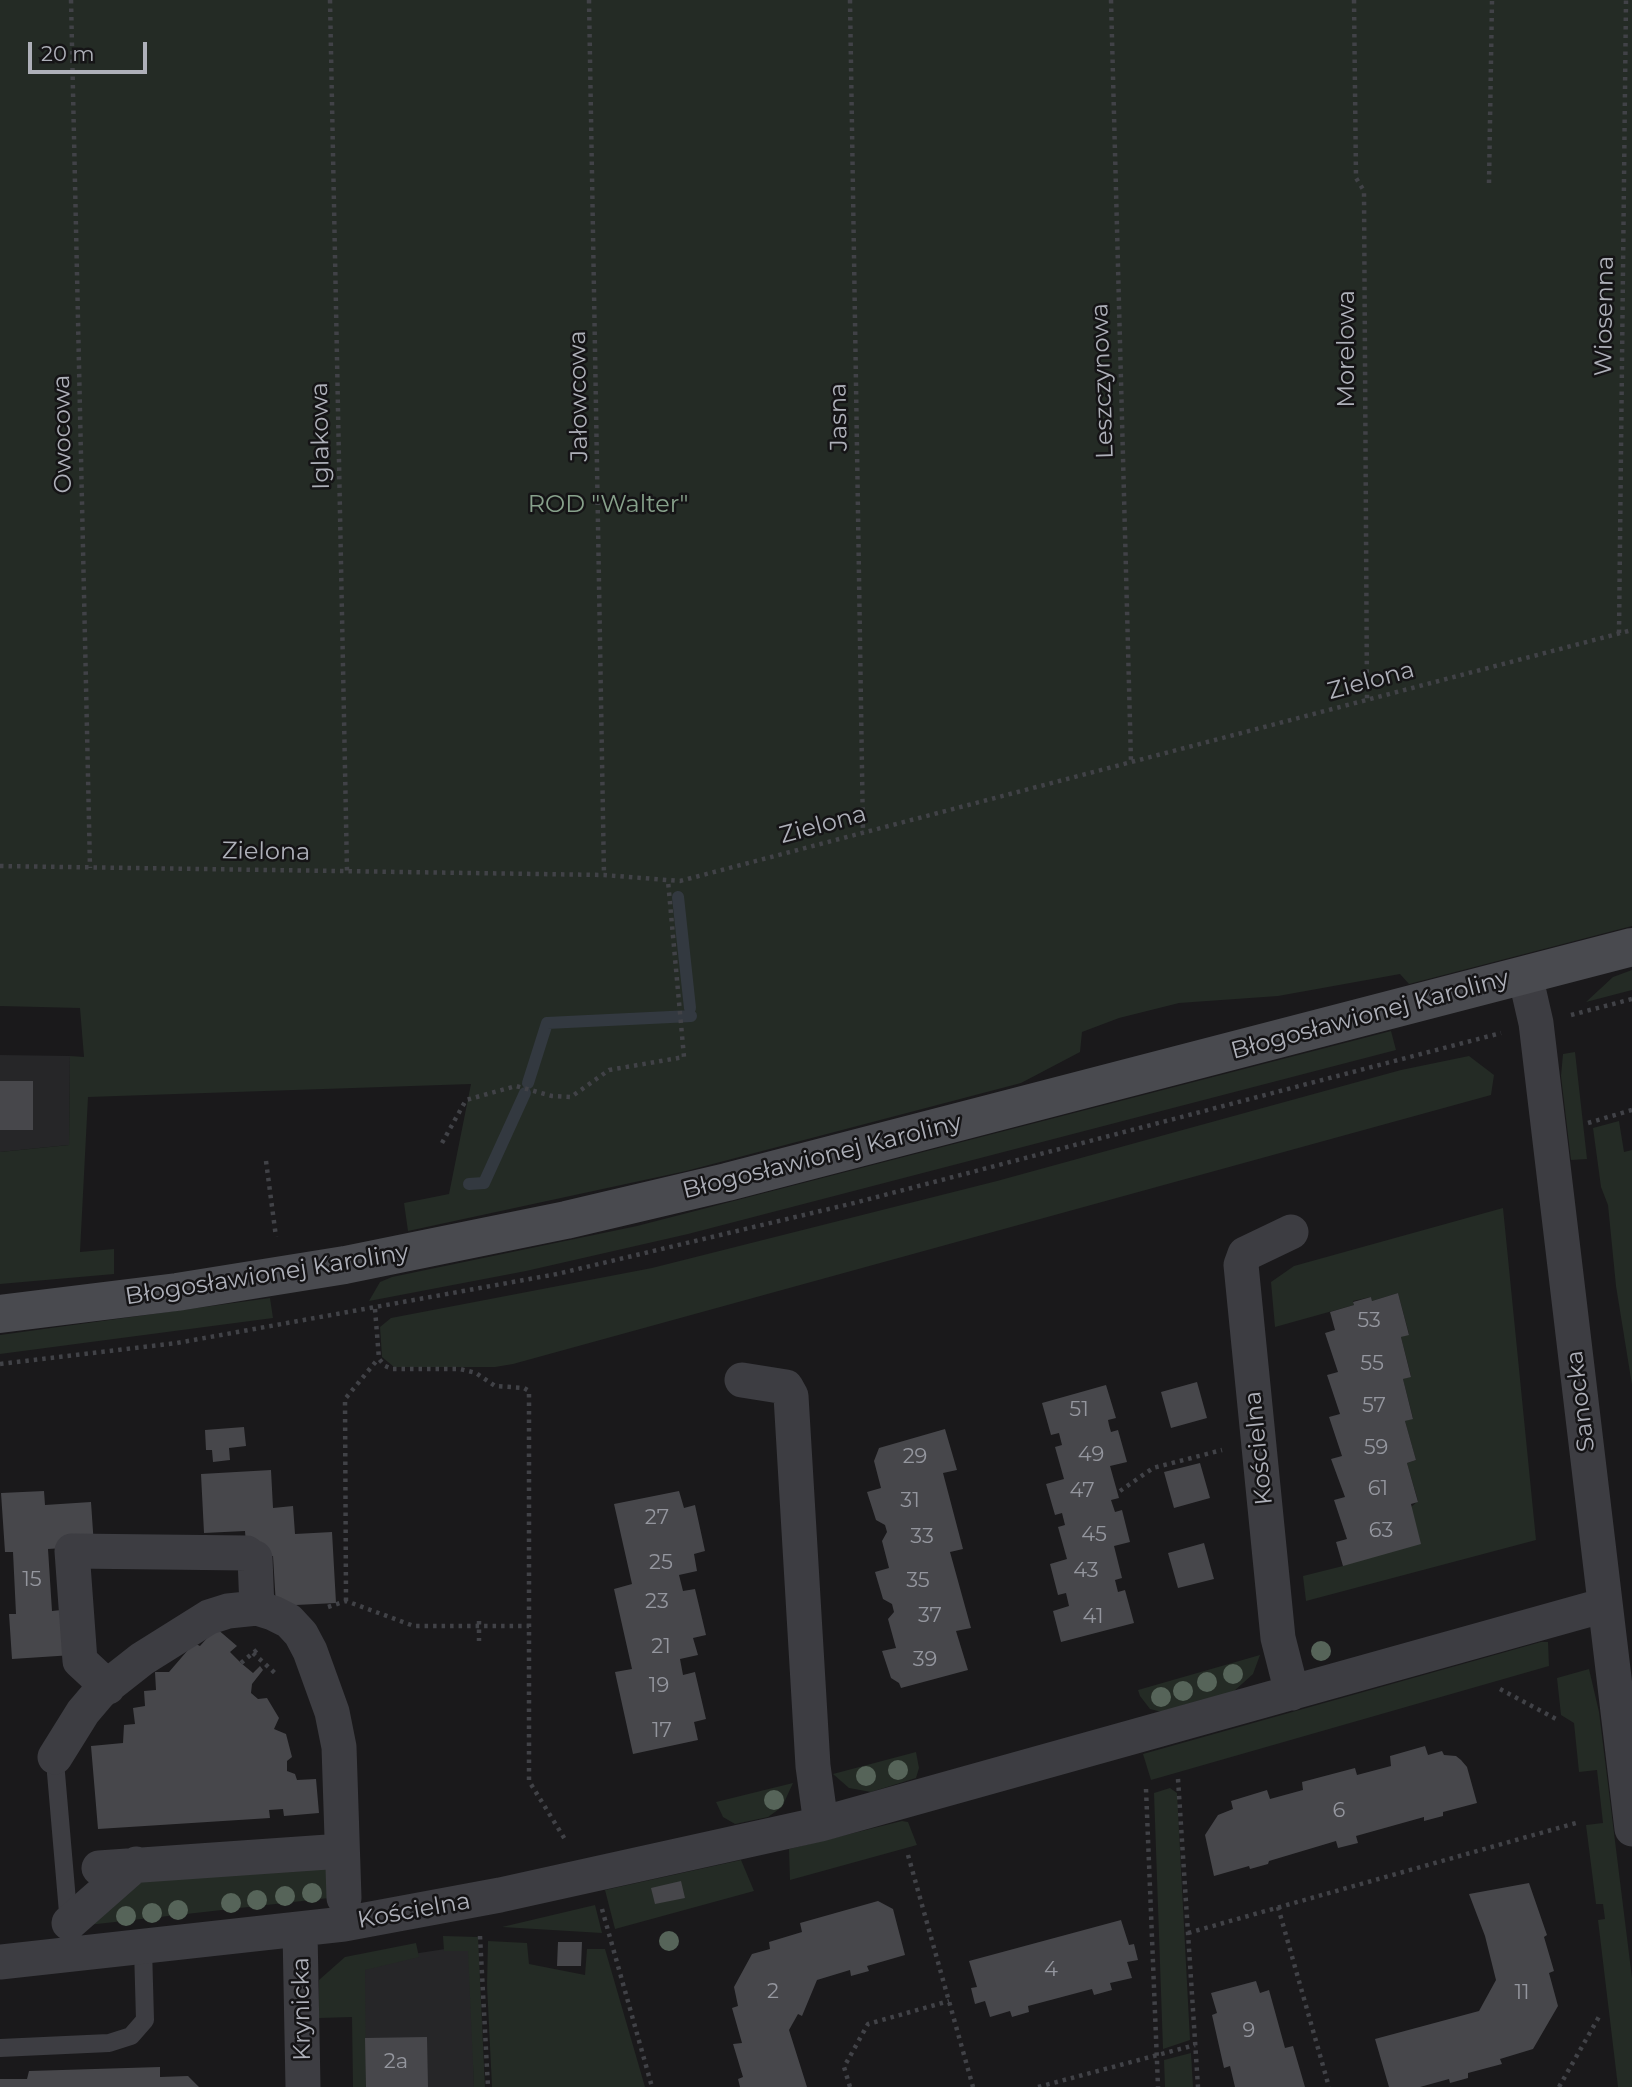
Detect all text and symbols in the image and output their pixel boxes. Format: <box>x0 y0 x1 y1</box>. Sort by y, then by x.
scale bar <box>32 28 150 72</box>
text: 20 m <box>41 41 95 66</box>
street label: Wiosenna <box>1590 255 1620 377</box>
street label: Morelowa <box>1333 290 1361 408</box>
street label: Leszczynowa <box>1086 302 1120 460</box>
street label: Jałowcowa <box>563 330 595 462</box>
street label: Owocowa <box>48 374 78 494</box>
street label: Iglakowa <box>306 382 336 490</box>
street label: Jasna <box>824 383 854 451</box>
park label: ROD "Walter" <box>528 491 688 519</box>
street label: Zielona <box>1325 656 1417 706</box>
street label: Zielona <box>777 800 869 850</box>
street label: Zielona <box>222 837 310 867</box>
street label: Błogosławionej Karoliny <box>1228 964 1512 1066</box>
street label: Błogosławionej Karoliny <box>679 1108 965 1206</box>
street label: Błogosławionej Karoliny <box>123 1238 411 1312</box>
house number: 53 <box>1357 1308 1381 1334</box>
street label: Sanocka <box>1561 1349 1601 1453</box>
house number: 55 <box>1360 1351 1384 1377</box>
street label: Kościelna <box>1239 1390 1279 1506</box>
house number: 57 <box>1362 1393 1386 1419</box>
house number: 51 <box>1069 1397 1089 1423</box>
house number: 59 <box>1364 1435 1388 1461</box>
house number: 49 <box>1078 1442 1104 1468</box>
house number: 29 <box>903 1444 927 1470</box>
house number: 61 <box>1368 1476 1388 1502</box>
house number: 47 <box>1069 1478 1095 1504</box>
house number: 31 <box>900 1488 920 1514</box>
house number: 27 <box>645 1505 669 1531</box>
house number: 63 <box>1369 1518 1393 1544</box>
house number: 45 <box>1081 1522 1107 1548</box>
house number: 33 <box>910 1524 934 1550</box>
house number: 25 <box>649 1550 673 1576</box>
house number: 43 <box>1073 1558 1099 1584</box>
house number: 15 <box>22 1567 42 1593</box>
house number: 35 <box>906 1568 930 1594</box>
house number: 23 <box>645 1589 669 1615</box>
house number: 37 <box>918 1603 942 1629</box>
house number: 41 <box>1083 1604 1103 1630</box>
house number: 21 <box>651 1634 671 1660</box>
house number: 39 <box>913 1647 937 1673</box>
house number: 19 <box>649 1673 669 1699</box>
house number: 17 <box>652 1718 672 1744</box>
house number: 6 <box>1333 1798 1345 1824</box>
street label: Kościelna <box>355 1887 473 1935</box>
street label: Krynicka <box>287 1957 317 2061</box>
house number: 4 <box>1044 1957 1058 1983</box>
house number: 2 <box>767 1979 779 2005</box>
house number: 11 <box>1514 1980 1530 2006</box>
house number: 9 <box>1243 2018 1255 2044</box>
house number: 2a <box>384 2049 408 2075</box>

